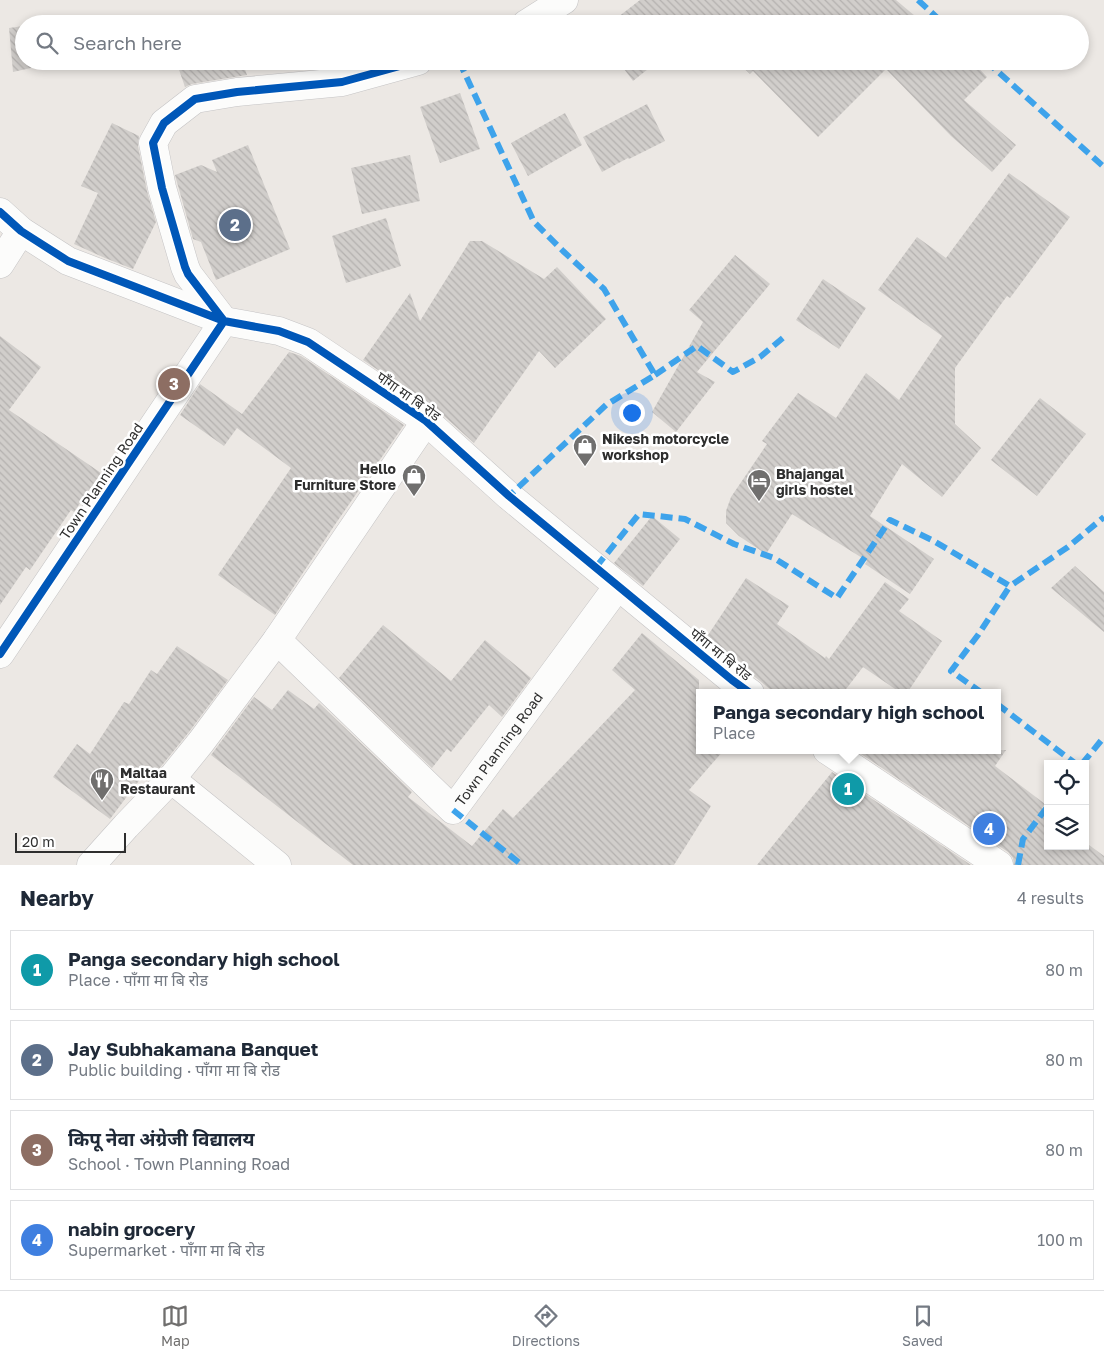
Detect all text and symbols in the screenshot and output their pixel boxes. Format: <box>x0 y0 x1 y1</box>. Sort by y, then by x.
search box <box>15 15 1089 70</box>
icon: search <box>33 29 61 57</box>
text: Search here <box>73 31 182 54</box>
pin: 2 <box>219 206 251 244</box>
pin: 3 <box>158 365 190 403</box>
street label: पाँगा मा बि रोड <box>374 368 445 424</box>
your location <box>619 400 645 426</box>
street label: Town Planning Road <box>56 420 146 542</box>
place label: Nikesh motorcycle workshop <box>602 430 729 463</box>
shop icon: Nikesh motorcycle workshop <box>572 433 598 467</box>
place label: Hello Furniture Store <box>294 460 396 493</box>
shop icon: Hello Furniture Store <box>401 463 427 497</box>
place label: Bhajangal girls hostel <box>776 465 853 498</box>
hotel icon: Bhajangal girls hostel <box>746 468 772 502</box>
street label: पाँगा मा बि रोड <box>687 624 756 684</box>
street label: Town Planning Road <box>451 688 546 809</box>
popup <box>696 689 1001 754</box>
text: Panga secondary high school <box>713 700 984 723</box>
text: Place <box>713 723 755 743</box>
map controls <box>1044 760 1089 850</box>
button: locate <box>1044 760 1089 805</box>
place label: Maltaa Restaurant <box>120 764 195 797</box>
restaurant icon: Maltaa Restaurant <box>89 767 115 801</box>
pin: 1 <box>832 770 864 808</box>
button: layers <box>1044 805 1089 850</box>
pin: 4 <box>973 810 1005 848</box>
scale bar <box>15 830 126 853</box>
text: 20 m <box>22 833 55 850</box>
text: Nearby <box>20 885 94 911</box>
text: 4 results <box>1017 888 1084 908</box>
text: Panga secondary high school <box>68 947 340 970</box>
text: 1 <box>33 960 41 980</box>
text: 80 m <box>1045 960 1083 980</box>
text: Place · पाँगा मा बि रोड <box>68 970 208 990</box>
text: Jay Subhakamana Banquet <box>68 1037 318 1060</box>
text: 2 <box>32 1050 42 1070</box>
text: 80 m <box>1045 1050 1083 1070</box>
text: Public building · पाँगा मा बि रोड <box>68 1060 280 1080</box>
text: किपू नेवा अंग्रेजी विद्यालय <box>68 1127 255 1150</box>
text: 3 <box>32 1140 42 1160</box>
text: 80 m <box>1045 1140 1083 1160</box>
text: School · Town Planning Road <box>68 1154 290 1174</box>
text: nabin grocery <box>68 1217 195 1240</box>
text: 4 <box>32 1230 42 1250</box>
text: 100 m <box>1037 1230 1083 1250</box>
text: Supermarket · पाँगा मा बि रोड <box>68 1240 265 1260</box>
tab: Map <box>161 1302 190 1349</box>
tab: Directions <box>512 1302 580 1349</box>
tab: Saved <box>902 1302 943 1349</box>

